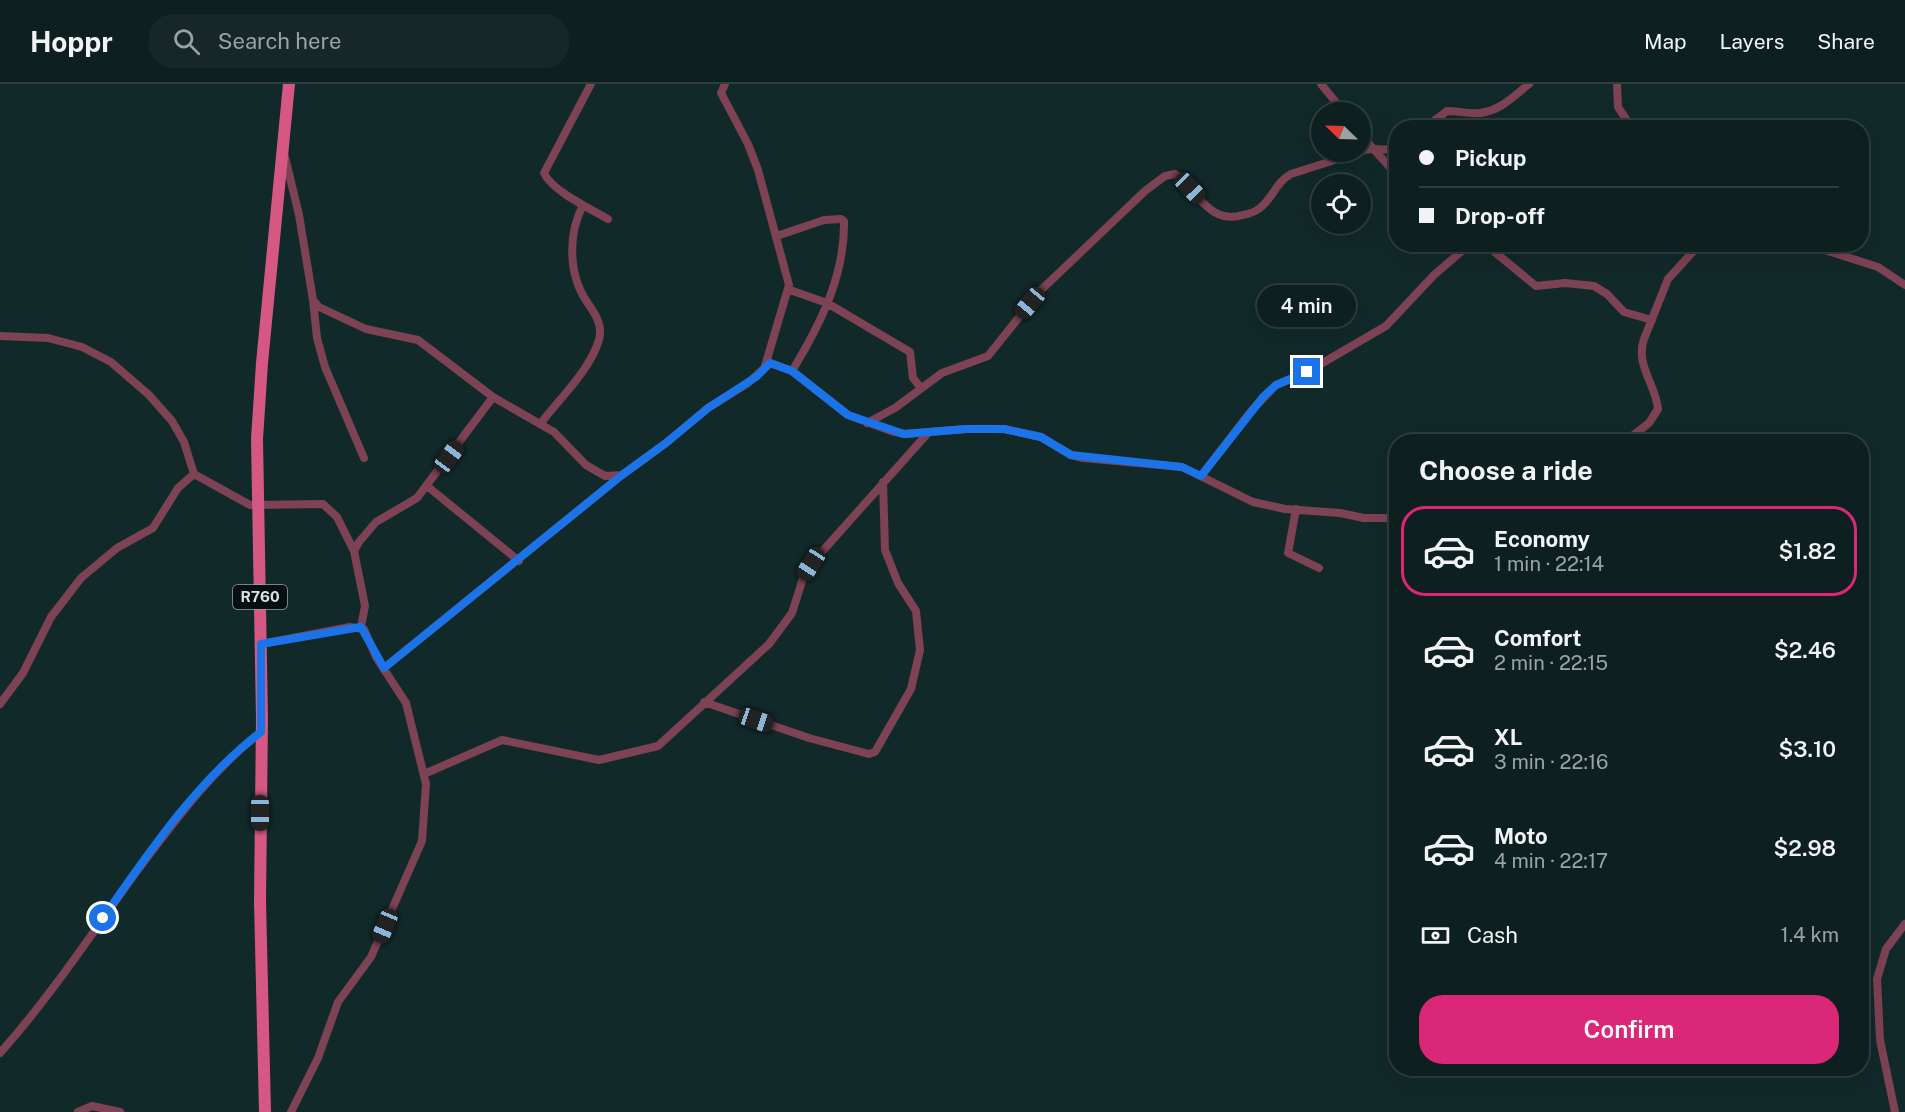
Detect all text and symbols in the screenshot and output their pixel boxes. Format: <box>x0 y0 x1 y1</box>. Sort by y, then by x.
search box <box>149 14 569 68</box>
text: Hoppr <box>30 25 113 58</box>
icon: search <box>170 25 203 58</box>
text: Search here <box>218 28 341 54</box>
text: Map <box>1644 29 1687 54</box>
text: Layers <box>1720 29 1784 54</box>
text: Share <box>1817 29 1875 54</box>
north arrow <box>1311 102 1371 162</box>
map controls <box>1311 102 1371 234</box>
text: Pickup <box>1455 145 1526 171</box>
car <box>1171 169 1209 207</box>
button: locate <box>1311 174 1371 234</box>
text: Drop-off <box>1455 203 1545 229</box>
car <box>1012 283 1048 323</box>
callout: 4 min <box>1258 285 1356 327</box>
text: 4 min <box>1280 294 1333 318</box>
route end <box>1293 358 1320 385</box>
car <box>431 437 467 477</box>
text: Choose a ride <box>1419 454 1593 486</box>
icon: car <box>1422 524 1476 578</box>
text: Economy <box>1494 526 1590 552</box>
text: $1.82 <box>1778 538 1836 564</box>
car <box>794 544 828 584</box>
text: 1 min · 22:14 <box>1494 552 1604 576</box>
road number: R760 <box>233 585 287 609</box>
icon: car <box>1422 623 1476 677</box>
text: Comfort <box>1494 625 1581 651</box>
text: $2.46 <box>1774 637 1836 663</box>
text: 2 min · 22:15 <box>1494 651 1608 675</box>
car <box>736 706 776 734</box>
icon: car <box>1422 722 1476 776</box>
text: XL <box>1494 724 1522 750</box>
text: $3.10 <box>1778 736 1836 762</box>
text: 3 min · 22:16 <box>1494 750 1609 774</box>
car <box>251 795 269 831</box>
icon: car <box>1422 821 1476 875</box>
text: Moto <box>1494 823 1548 849</box>
text: $2.98 <box>1774 835 1836 861</box>
text: 4 min · 22:17 <box>1494 849 1608 873</box>
route start <box>89 904 116 931</box>
car <box>370 906 400 946</box>
icon: cash <box>1419 919 1452 952</box>
text: Cash <box>1467 922 1518 948</box>
text: 1.4 km <box>1781 923 1839 947</box>
button: Confirm <box>1419 995 1839 1064</box>

